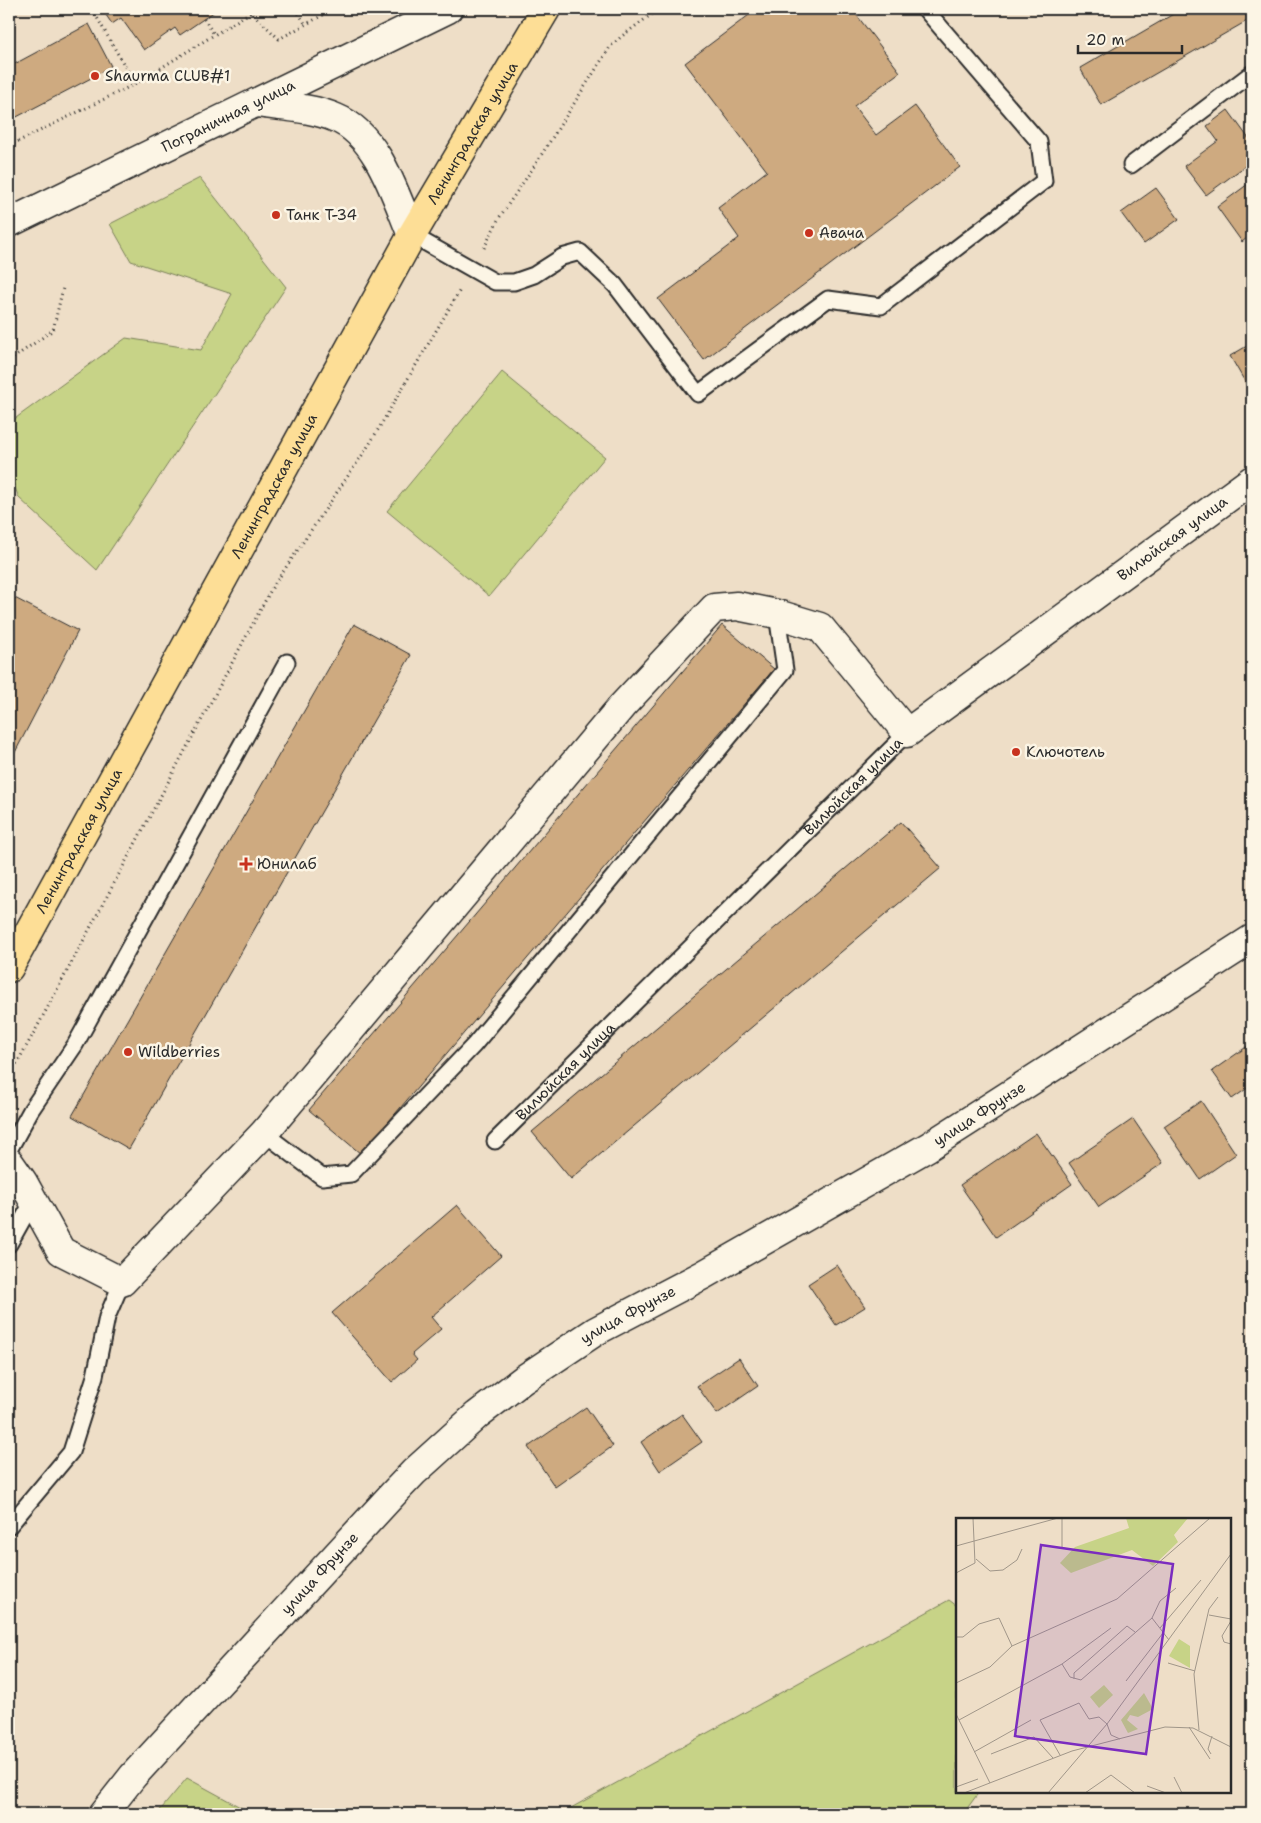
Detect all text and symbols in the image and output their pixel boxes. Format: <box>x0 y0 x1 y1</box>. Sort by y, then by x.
scale bar <box>1078 22 1182 54</box>
text: 20 m <box>1086 30 1125 50</box>
street label: Ленинградская улица <box>422 57 523 208</box>
place label: Shaurma CLUB#1 <box>105 66 230 86</box>
marker: Shaurma CLUB#1 <box>89 70 101 82</box>
street label: Пограничная улица <box>158 75 299 157</box>
place label: Танк Т-34 <box>286 205 357 225</box>
marker: Танк Т-34 <box>270 209 282 221</box>
place label: Авача <box>819 223 865 243</box>
marker: Авача <box>803 227 815 239</box>
street label: Ленинградская улица <box>226 409 322 562</box>
street label: Вилюйская улица <box>1113 491 1232 586</box>
street label: Вилюйская улица <box>799 732 908 840</box>
place label: Ключотель <box>1026 742 1105 762</box>
marker: Ключотель <box>1010 746 1022 758</box>
street label: Ленинградская улица <box>31 764 127 917</box>
place label: Юнилаб <box>257 854 317 874</box>
marker: Юнилаб <box>239 857 253 871</box>
street label: Вилюйская улица <box>511 1017 620 1125</box>
place label: Wildberries <box>138 1042 220 1062</box>
marker: Wildberries <box>122 1046 134 1058</box>
street label: улица Фрунзе <box>930 1077 1029 1151</box>
street label: улица Фрунзе <box>576 1281 679 1349</box>
inset map <box>956 1518 1231 1793</box>
street label: улица Фрунзе <box>277 1528 363 1619</box>

